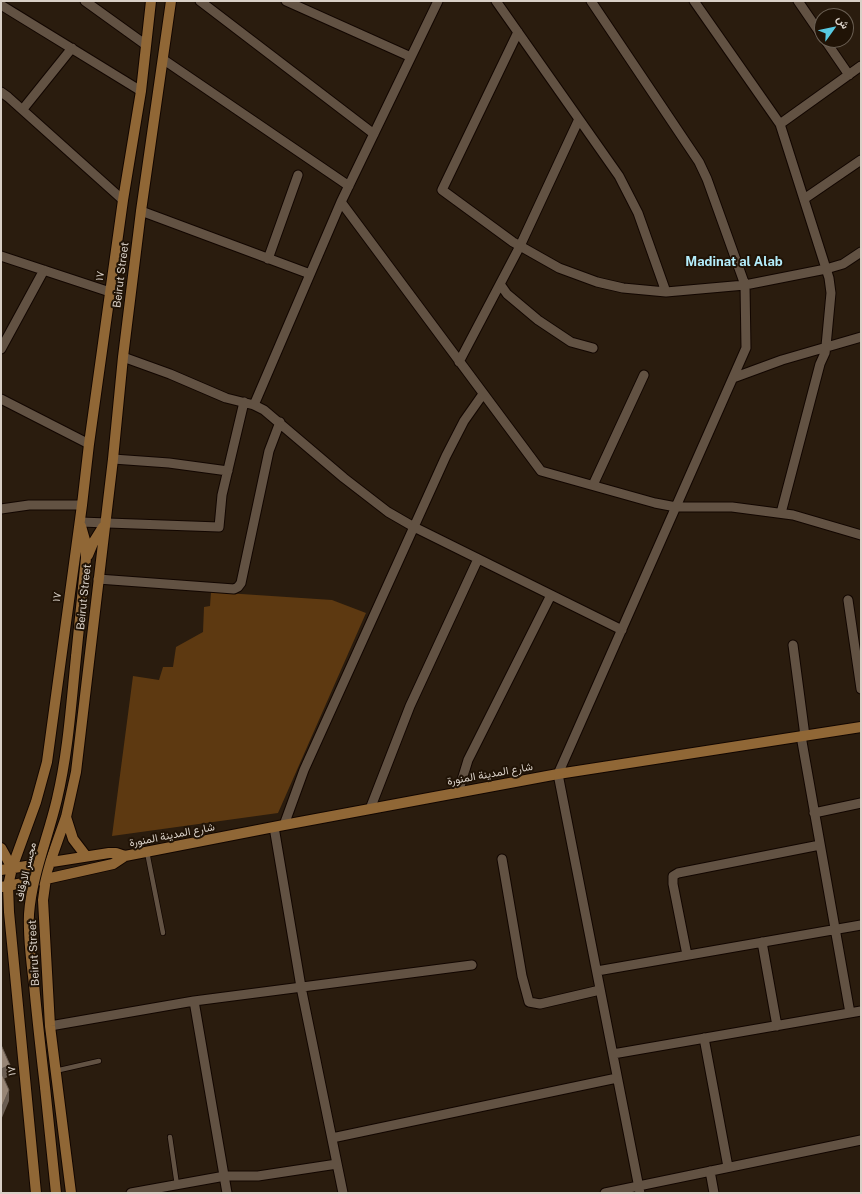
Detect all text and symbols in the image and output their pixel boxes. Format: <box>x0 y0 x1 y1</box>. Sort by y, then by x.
north arrow <box>814 8 854 48</box>
text: ش <box>835 13 852 31</box>
street label: Beirut Street <box>110 241 132 309</box>
district label: Madinat al Alab <box>685 254 783 270</box>
street label: ١٧ <box>93 270 107 282</box>
street label: Beirut Street <box>74 563 94 631</box>
street label: ١٧ <box>50 591 64 603</box>
street label: شارع المدينة المنورة <box>446 760 534 788</box>
street label: شارع المدينة المنورة <box>128 820 216 850</box>
street label: مجسر الاوقاف <box>13 841 39 903</box>
street label: Beirut Street <box>26 920 42 986</box>
street label: ١٧ <box>5 1066 19 1076</box>

